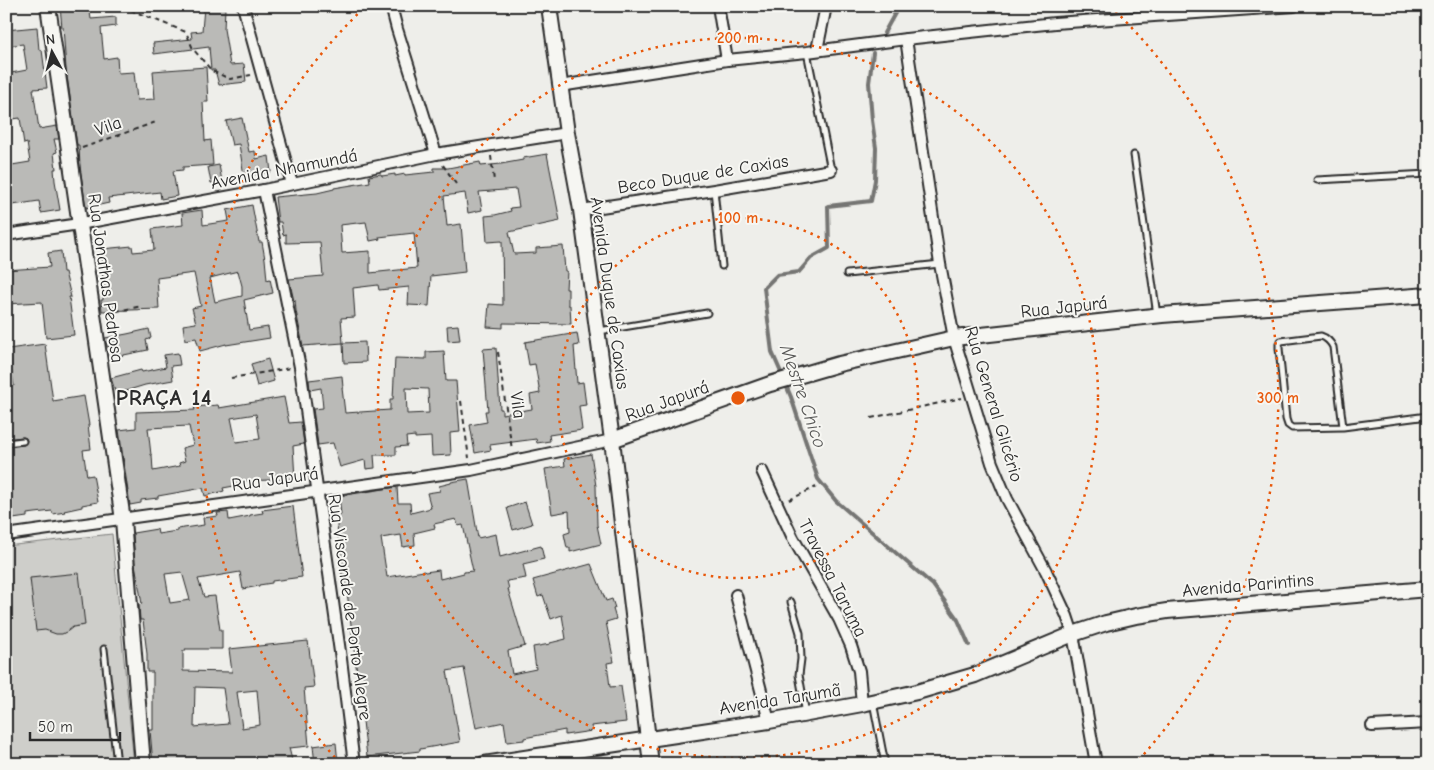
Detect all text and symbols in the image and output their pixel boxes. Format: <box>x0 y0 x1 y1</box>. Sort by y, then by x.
north arrow <box>28 28 78 78</box>
text: 200 m <box>717 29 759 47</box>
text: N <box>45 31 56 49</box>
street label: Vila <box>92 112 124 141</box>
street label: Avenida Nhamundá <box>209 145 359 194</box>
street label: Beco Duque de Caxias <box>616 151 790 198</box>
street label: Rua Jonathas Pedrosa <box>83 192 128 364</box>
street label: Avenida Duque de Caxias <box>586 196 633 391</box>
text: 100 m <box>718 209 758 227</box>
street label: Rua Japurá <box>1019 292 1109 323</box>
street label: Rua General Glicério <box>960 324 1027 484</box>
water label: Mestre Chico <box>775 341 831 451</box>
street label: Rua Japurá <box>623 377 712 426</box>
district label: PRAÇA 14 <box>116 385 212 411</box>
centre of rings <box>729 389 747 407</box>
text: 300 m <box>1257 389 1299 407</box>
street label: Vila <box>505 390 530 420</box>
street label: Rua Japurá <box>230 463 320 496</box>
street label: Rua Visconde de Porto Alegre <box>323 492 376 722</box>
street label: Travessa Taruma <box>794 516 871 641</box>
street label: Avenida Parintins <box>1181 569 1315 602</box>
street label: Avenida Tarumã <box>718 679 842 719</box>
scale bar <box>30 710 120 742</box>
text: 50 m <box>38 718 73 736</box>

